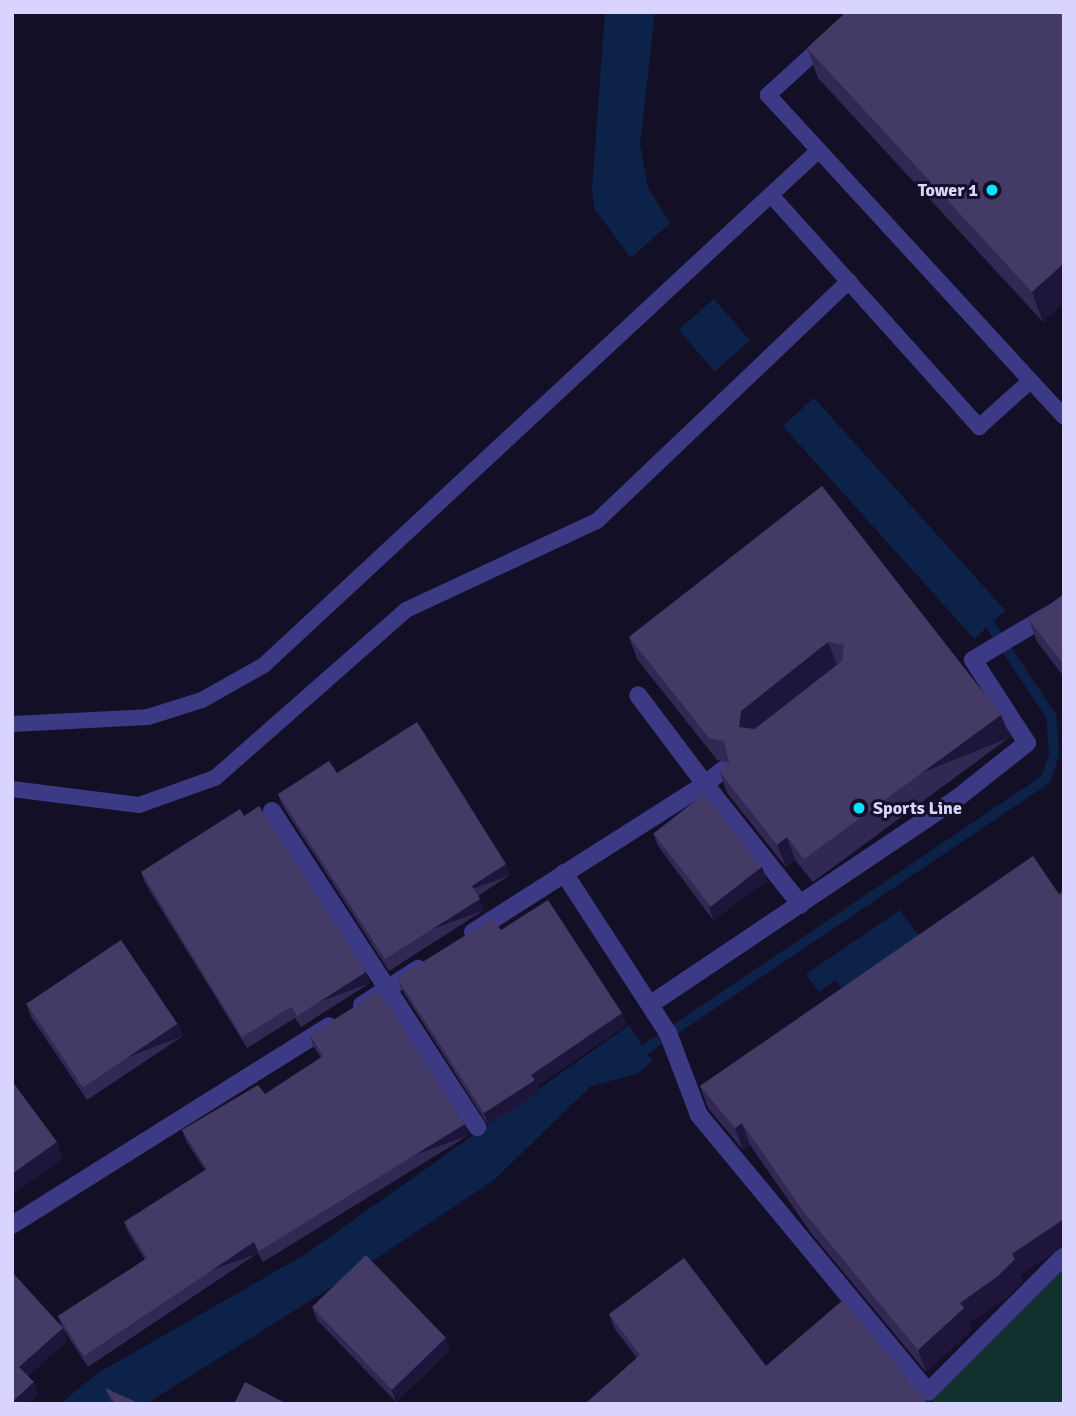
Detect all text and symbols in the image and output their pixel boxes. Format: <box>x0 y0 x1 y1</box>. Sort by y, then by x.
place label: Tower 1 <box>918 179 978 201</box>
marker: Tower 1 <box>984 182 1000 198</box>
place label: Sports Line <box>873 797 962 819</box>
marker: Sports Line <box>851 800 867 816</box>

